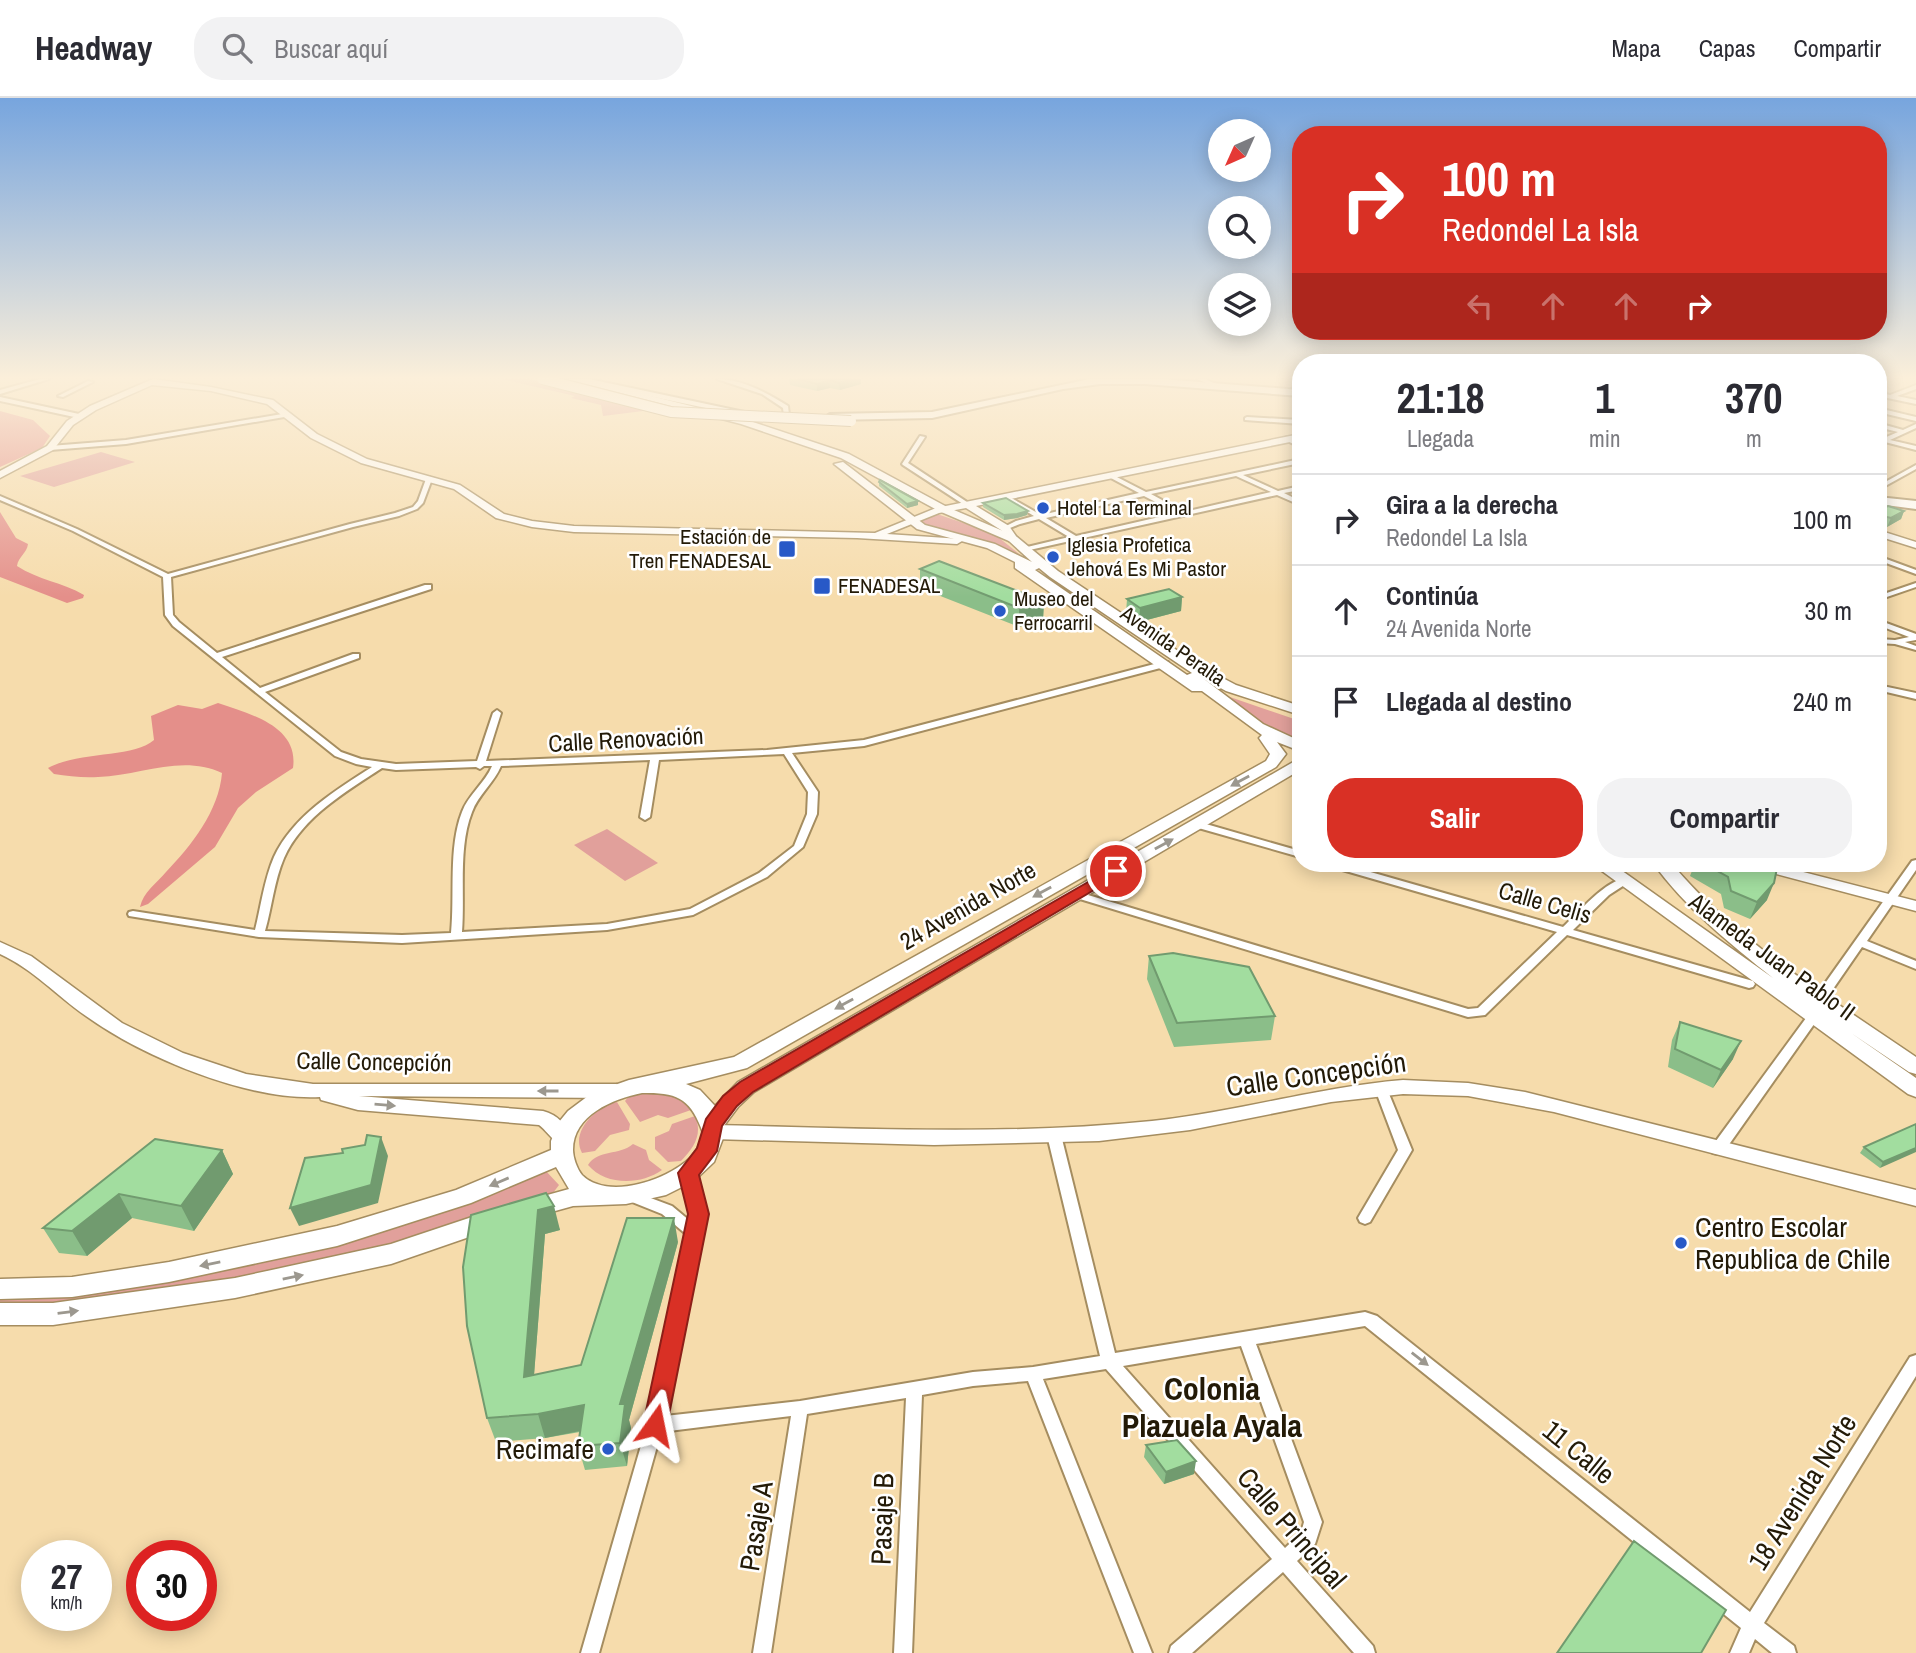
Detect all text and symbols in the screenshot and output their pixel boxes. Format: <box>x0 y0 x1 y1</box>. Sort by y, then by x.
search box <box>194 17 684 80</box>
text: Headway <box>35 26 152 70</box>
icon: search <box>218 29 256 67</box>
text: Buscar aquí <box>274 31 388 66</box>
text: Mapa <box>1611 32 1661 64</box>
text: Capas <box>1699 32 1756 64</box>
text: Compartir <box>1794 32 1881 64</box>
north arrow <box>1208 119 1270 182</box>
map controls <box>1208 119 1271 336</box>
text: 100 m <box>1442 145 1556 211</box>
icon: right <box>1327 154 1418 245</box>
button: search <box>1208 196 1271 259</box>
text: Redondel La Isla <box>1442 208 1639 251</box>
button: layers <box>1208 273 1271 336</box>
icon: left <box>1461 287 1499 325</box>
icon: ahead <box>1534 287 1572 325</box>
icon: ahead <box>1607 287 1645 325</box>
icon: right <box>1680 287 1718 325</box>
text: 21:18 <box>1397 370 1485 426</box>
text: 1 <box>1595 370 1614 426</box>
text: 370 <box>1725 370 1783 426</box>
text: Llegada <box>1407 423 1474 454</box>
text: min <box>1589 423 1621 454</box>
text: m <box>1746 423 1762 454</box>
text: Gira a la derecha <box>1386 487 1558 522</box>
place label: Hotel La Terminal <box>1057 493 1192 522</box>
marker: Hotel La Terminal <box>1035 500 1051 516</box>
icon: right <box>1327 501 1365 539</box>
text: 100 m <box>1793 502 1852 537</box>
place label: Estación de Tren FENADESAL <box>629 522 771 575</box>
text: Redondel La Isla <box>1386 522 1528 553</box>
place label: Iglesia Profetica Jehová Es Mi Pastor <box>1067 530 1226 583</box>
marker: Estación de Tren FENADESAL <box>777 539 797 559</box>
marker: Iglesia Profetica Jehová Es Mi Pastor <box>1045 549 1061 565</box>
place label: FENADESAL <box>838 571 941 600</box>
marker: FENADESAL <box>812 576 832 596</box>
text: Continúa <box>1386 578 1478 613</box>
place label: Museo del Ferrocarril <box>1014 584 1093 637</box>
icon: ahead <box>1327 592 1365 630</box>
text: 30 m <box>1805 593 1852 628</box>
street label: Avenida Peralta <box>1114 598 1232 693</box>
marker: Museo del Ferrocarril <box>992 603 1008 619</box>
text: 24 Avenida Norte <box>1386 613 1531 644</box>
icon: arrive <box>1327 683 1365 721</box>
text: Llegada al destino <box>1386 684 1572 719</box>
text: 240 m <box>1793 684 1852 719</box>
street label: Calle Renovación <box>548 719 704 759</box>
one-way arrow <box>1231 775 1250 787</box>
button: Salir <box>1327 778 1583 858</box>
button: Compartir <box>1597 778 1852 858</box>
one-way arrow <box>1154 838 1174 850</box>
pin <box>1086 841 1146 901</box>
icon: arrive <box>1097 852 1135 890</box>
street label: 24 Avenida Norte <box>894 853 1041 957</box>
street label: Calle Celis <box>1495 874 1595 931</box>
street label: Alameda Juan Pablo II <box>1682 884 1862 1027</box>
one-way arrow <box>1032 886 1052 898</box>
one-way arrow <box>834 998 854 1010</box>
street label: Calle Concepción <box>1224 1043 1408 1105</box>
street label: Calle Concepción <box>296 1044 452 1078</box>
one-way arrow <box>537 1085 559 1097</box>
one-way arrow <box>375 1100 397 1111</box>
one-way arrow <box>489 1176 509 1188</box>
place label: Centro Escolar Republica de Chile <box>1695 1208 1890 1278</box>
marker: Centro Escolar Republica de Chile <box>1673 1235 1689 1251</box>
one-way arrow <box>199 1258 221 1269</box>
one-way arrow <box>282 1271 304 1282</box>
one-way arrow <box>57 1307 79 1318</box>
one-way arrow <box>1411 1351 1429 1366</box>
district label: Colonia Plazuela Ayala <box>1122 1367 1303 1447</box>
position arrow <box>618 1388 692 1462</box>
street label: 18 Avenida Norte <box>1739 1407 1865 1577</box>
street label: 11 Calle <box>1535 1411 1623 1493</box>
place label: Recimafe <box>496 1430 594 1468</box>
marker: Recimafe <box>600 1441 616 1457</box>
street label: Calle Principal <box>1229 1459 1355 1597</box>
street label: Pasaje B <box>861 1472 903 1566</box>
street label: Pasaje A <box>730 1478 782 1574</box>
speed limit sign: 30 <box>126 1540 217 1631</box>
text: 27 <box>51 1553 82 1600</box>
text: km/h <box>51 1590 83 1615</box>

